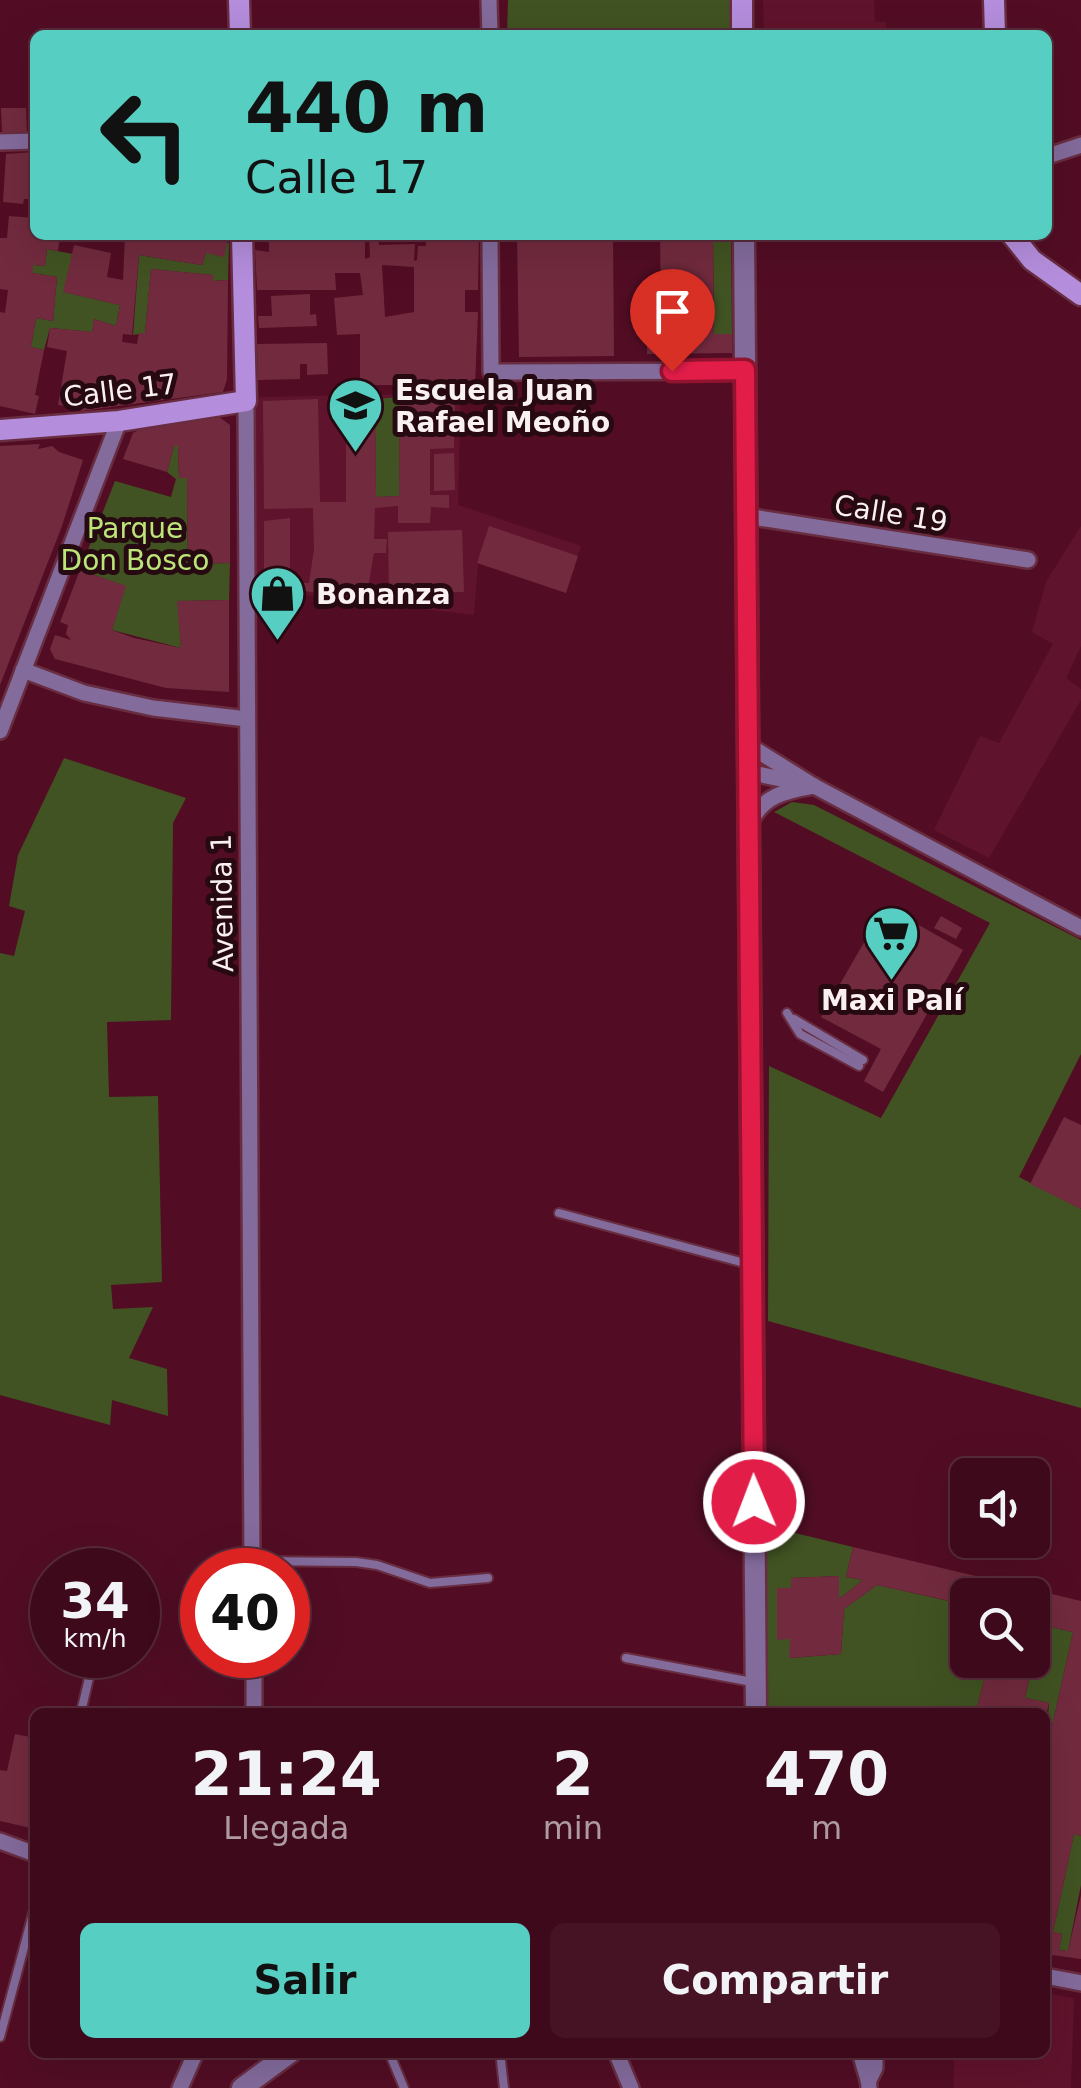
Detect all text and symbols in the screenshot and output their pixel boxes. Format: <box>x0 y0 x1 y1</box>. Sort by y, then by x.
text: 440 m <box>245 67 488 149</box>
icon: left <box>80 70 210 200</box>
text: Calle 17 <box>245 151 428 204</box>
pin <box>630 269 715 372</box>
icon: arrive <box>645 284 700 339</box>
street label: Calle 17 <box>61 367 179 414</box>
place label: Escuela Juan Rafael Meoño <box>395 374 610 439</box>
school or university icon: Escuela Juan Rafael Meoño <box>326 376 386 455</box>
street label: Calle 19 <box>832 488 950 539</box>
park label: Parque Don Bosco <box>61 512 209 577</box>
shop icon: Bonanza <box>247 564 307 643</box>
place label: Bonanza <box>316 578 451 611</box>
street label: Avenida 1 <box>205 833 240 973</box>
supermarket icon: Maxi Palí <box>862 904 922 983</box>
place label: Maxi Palí <box>821 984 964 1017</box>
position arrow <box>702 1450 806 1554</box>
map controls <box>950 1458 1050 1678</box>
button: sound <box>950 1458 1050 1558</box>
speed limit sign: 40 <box>180 1548 310 1678</box>
text: 34 <box>60 1572 130 1630</box>
button: search <box>950 1578 1050 1678</box>
text: km/h <box>63 1624 127 1653</box>
text: 21:24 <box>191 1739 382 1809</box>
text: 2 <box>552 1739 594 1809</box>
text: 470 <box>764 1739 889 1809</box>
text: Llegada <box>223 1809 349 1847</box>
text: min <box>543 1809 603 1847</box>
text: m <box>811 1809 842 1847</box>
button: Salir <box>80 1923 530 2038</box>
button: Compartir <box>550 1923 1000 2038</box>

